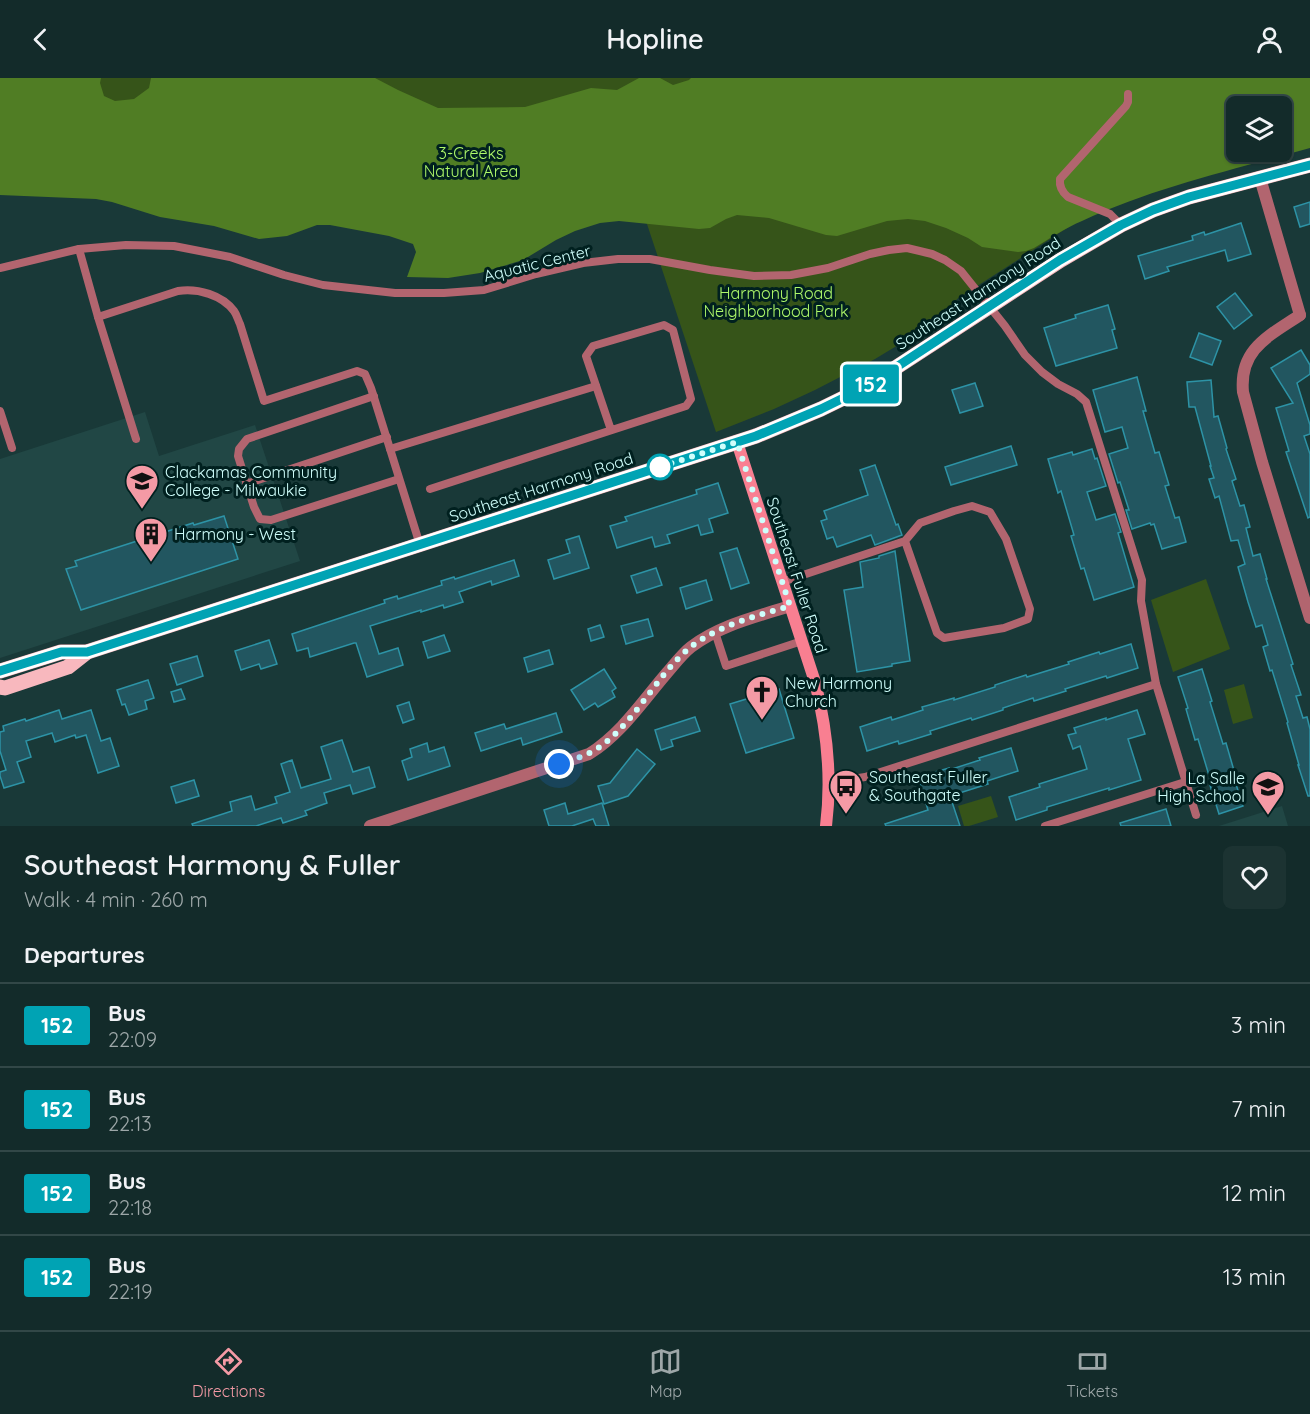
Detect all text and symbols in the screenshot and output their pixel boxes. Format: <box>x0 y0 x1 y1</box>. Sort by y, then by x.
text: Hopline <box>606 22 704 56</box>
icon: back <box>24 23 57 56</box>
icon: person <box>1253 23 1286 56</box>
map controls <box>1226 96 1292 162</box>
button: layers <box>1226 96 1292 162</box>
park label: 3-Creeks Natural Area <box>424 143 518 181</box>
street label: Southeast Harmony Road <box>892 232 1064 354</box>
street label: Aquatic Center <box>481 240 593 286</box>
park label: Harmony Road Neighborhood Park <box>703 283 849 321</box>
line badge: 152 <box>836 364 906 404</box>
text: 152 <box>855 371 887 397</box>
street label: Southeast Harmony Road <box>446 448 636 526</box>
unlabelled marker <box>647 454 673 480</box>
place label: Clackamas Community College - Milwaukie <box>165 462 337 500</box>
school or university icon: Clackamas Community College - Milwaukie <box>124 463 160 510</box>
street label: Southeast Fuller Road <box>762 495 832 655</box>
building icon: Harmony - West <box>133 516 169 563</box>
place label: Harmony - West <box>174 524 296 544</box>
place label: New Harmony Church <box>785 673 892 711</box>
church icon: New Harmony Church <box>744 674 780 721</box>
your location <box>544 749 574 779</box>
place label: Southeast Fuller & Southgate <box>869 767 988 805</box>
bus stop icon: Southeast Fuller & Southgate <box>828 768 864 815</box>
place label: La Salle High School <box>1157 768 1245 806</box>
school or university icon: La Salle High School <box>1250 769 1286 816</box>
button: heart <box>1223 846 1286 909</box>
text: Southeast Harmony & Fuller <box>24 847 401 882</box>
text: Walk · 4 min · 260 m <box>24 887 208 912</box>
text: Departures <box>24 941 145 969</box>
text: Bus <box>108 999 146 1027</box>
text: 3 min <box>1231 1011 1286 1039</box>
text: 152 <box>41 1012 73 1038</box>
text: 22:09 <box>108 1027 157 1052</box>
text: Bus <box>108 1083 146 1111</box>
text: 7 min <box>1231 1095 1286 1123</box>
text: 152 <box>41 1096 73 1122</box>
text: 22:13 <box>108 1111 152 1136</box>
text: Bus <box>108 1167 146 1195</box>
text: 12 min <box>1222 1179 1286 1207</box>
text: 152 <box>41 1180 73 1206</box>
text: 22:18 <box>108 1195 152 1220</box>
text: Bus <box>108 1251 146 1279</box>
text: 13 min <box>1223 1263 1286 1291</box>
text: 152 <box>41 1264 73 1290</box>
text: 22:19 <box>108 1279 152 1304</box>
tab: Directions <box>192 1345 265 1401</box>
tab: Map <box>649 1345 682 1401</box>
tab: Tickets <box>1066 1345 1118 1401</box>

